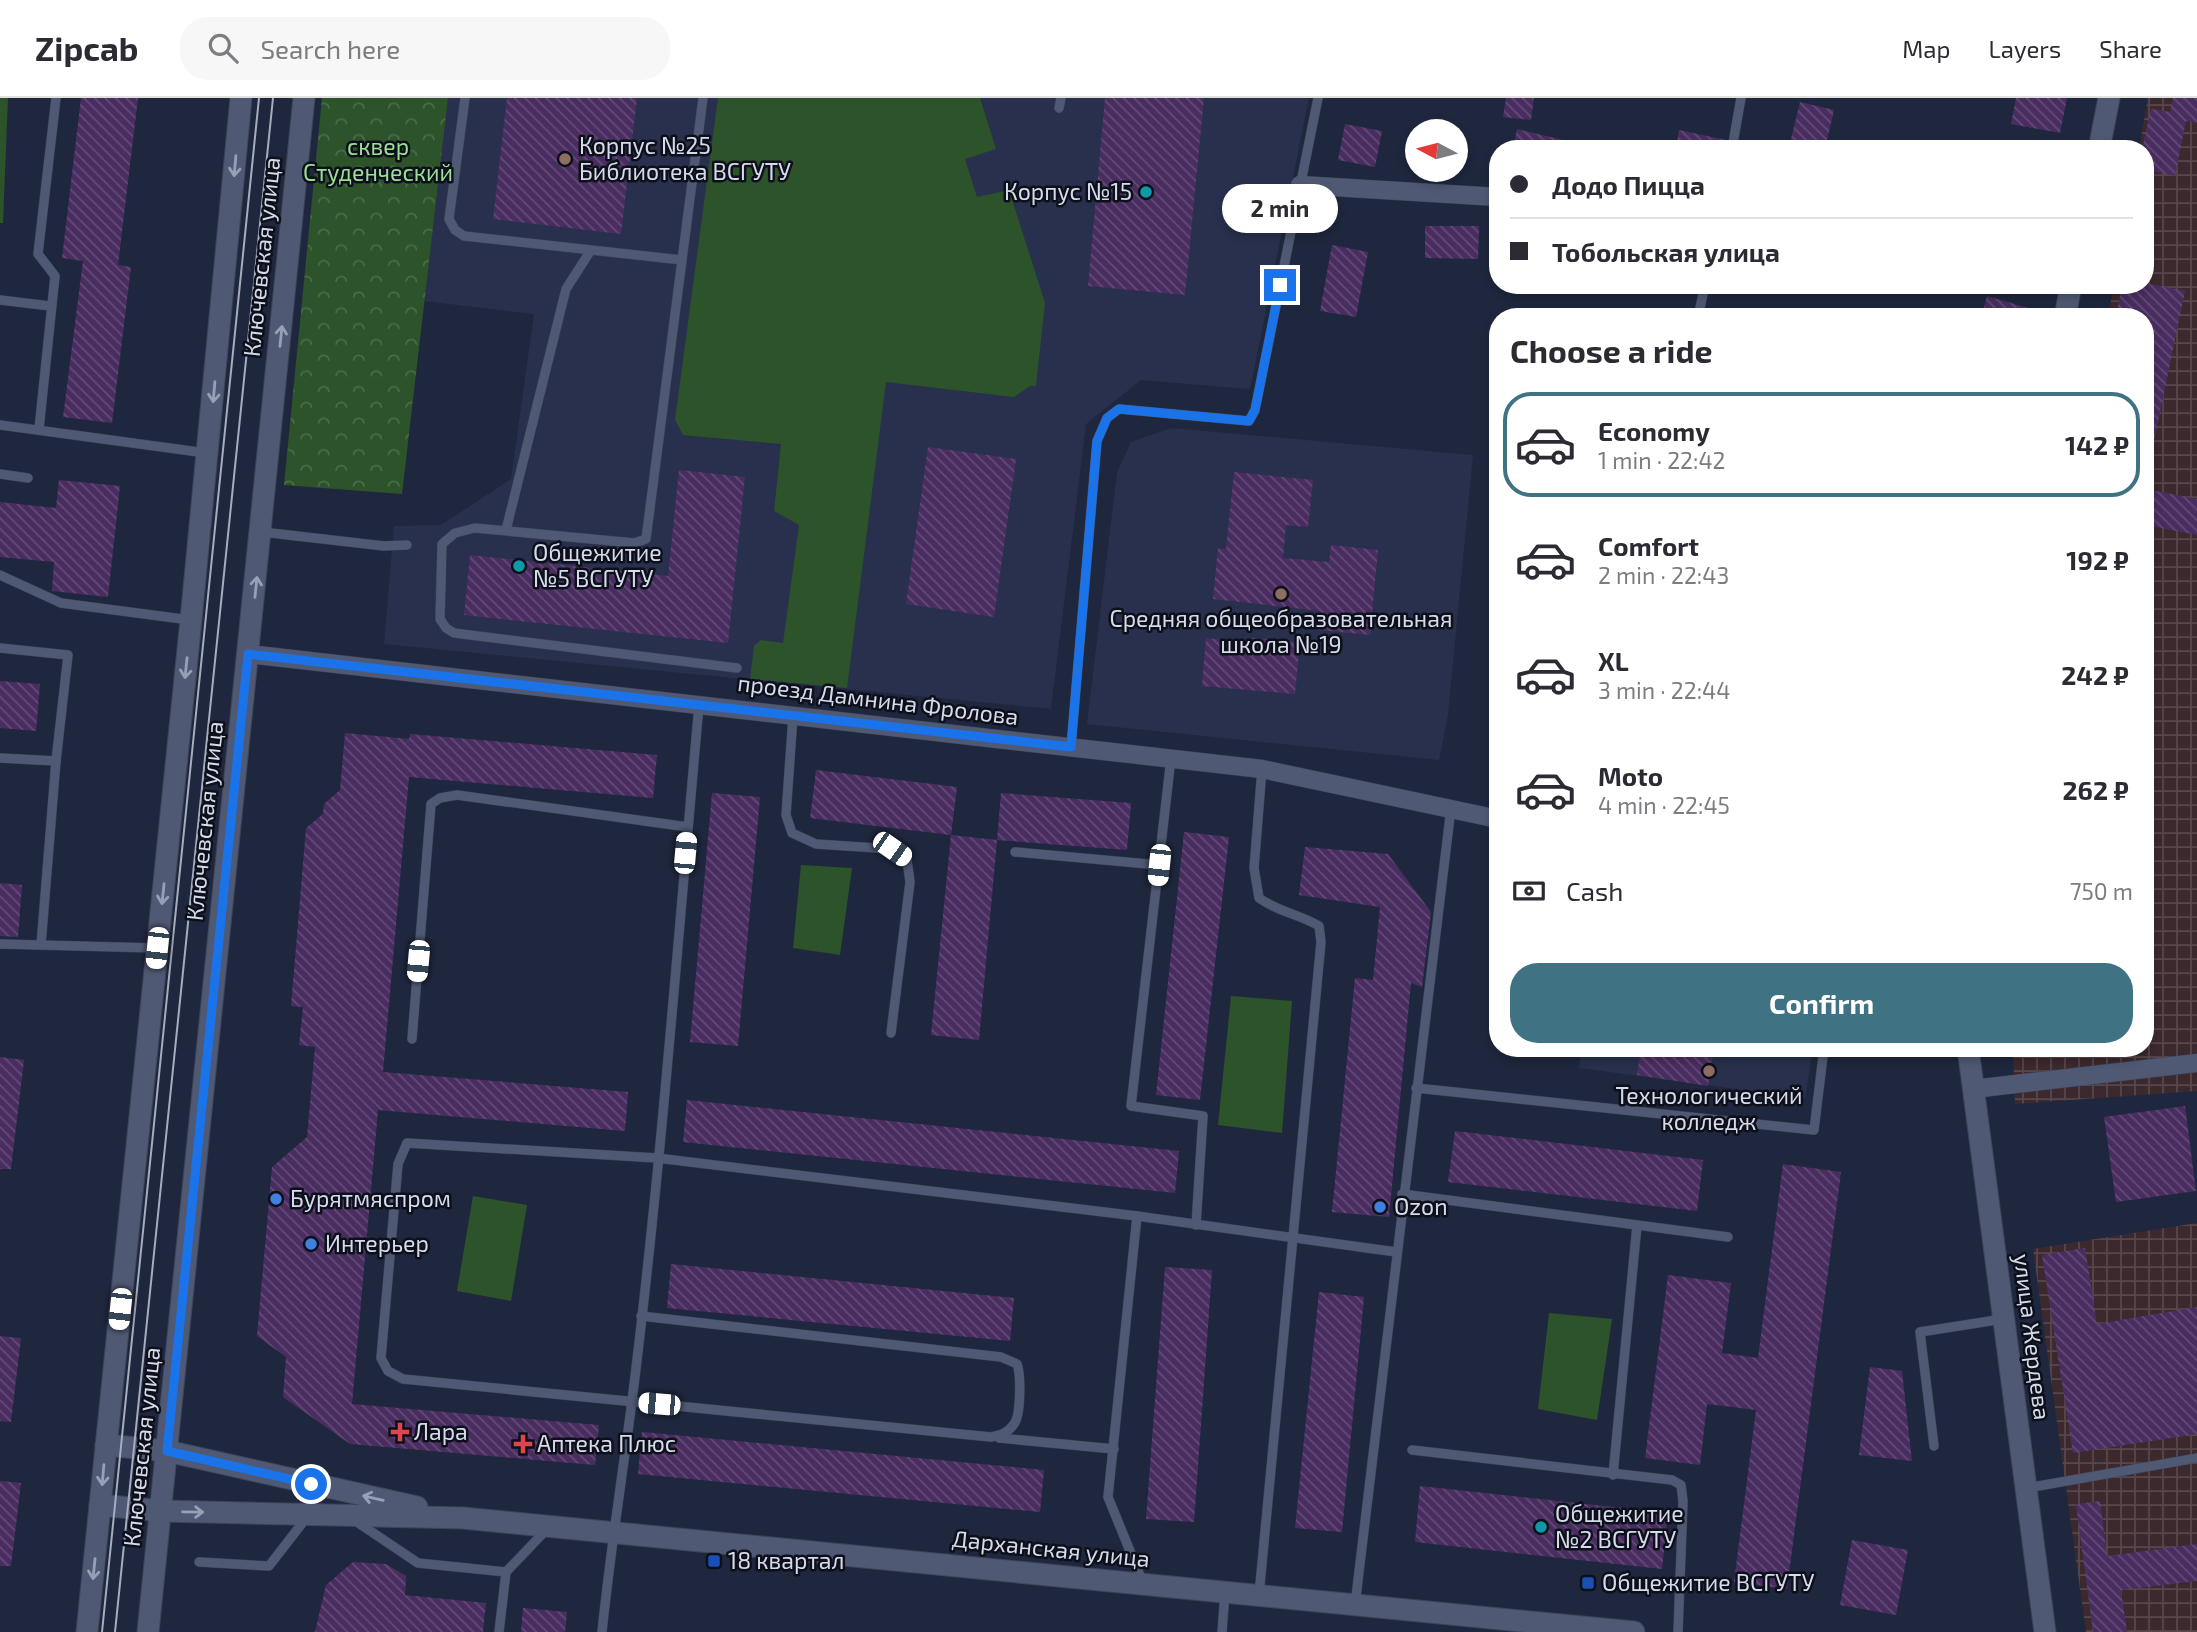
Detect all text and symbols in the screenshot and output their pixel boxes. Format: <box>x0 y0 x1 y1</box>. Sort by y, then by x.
search box <box>180 17 670 80</box>
text: Zipcab <box>35 28 138 68</box>
icon: search <box>204 29 242 67</box>
text: Search here <box>260 33 400 64</box>
text: Map <box>1902 34 1950 63</box>
text: Layers <box>1988 34 2061 63</box>
text: Share <box>2099 34 2162 63</box>
north arrow <box>1405 119 1468 182</box>
map controls <box>1405 119 1468 182</box>
place label: Корпус №25 Библиотека ВСГУТУ <box>579 131 791 185</box>
park label: сквер Студенческий <box>303 132 453 187</box>
marker: Корпус №25 Библиотека ВСГУТУ <box>557 151 573 167</box>
one-way arrow <box>228 154 241 177</box>
street label: Ключевская улица <box>237 156 286 358</box>
text: Додо Пицца <box>1552 169 1705 200</box>
place label: Корпус №15 <box>1004 177 1132 206</box>
marker: Корпус №15 <box>1138 184 1154 200</box>
callout: 2 min <box>1222 184 1338 232</box>
text: 2 min <box>1251 194 1309 222</box>
text: Тобольская улица <box>1552 236 1780 267</box>
route end <box>1264 269 1296 301</box>
one-way arrow <box>274 325 287 348</box>
text: Choose a ride <box>1510 331 1713 369</box>
one-way arrow <box>207 381 220 403</box>
icon: car <box>1514 413 1577 476</box>
text: Economy <box>1598 415 1710 446</box>
text: 142 ₽ <box>2065 429 2129 460</box>
text: 1 min · 22:42 <box>1598 446 1726 474</box>
icon: car <box>1514 528 1577 591</box>
text: Comfort <box>1598 530 1699 561</box>
place label: Общежитие №5 ВСГУТУ <box>533 538 662 592</box>
text: 192 ₽ <box>2066 544 2129 575</box>
marker: Общежитие №5 ВСГУТУ <box>511 558 527 574</box>
text: 2 min · 22:43 <box>1598 561 1729 589</box>
one-way arrow <box>249 576 262 598</box>
marker: Средняя общеобразовательная школа №19 <box>1273 586 1289 602</box>
place label: Средняя общеобразовательная школа №19 <box>1110 604 1452 658</box>
icon: car <box>1514 643 1577 706</box>
text: XL <box>1598 645 1629 676</box>
one-way arrow <box>180 656 193 678</box>
text: 242 ₽ <box>2061 659 2129 690</box>
street label: проезд Дамнина Фролова <box>736 668 1020 730</box>
text: 3 min · 22:44 <box>1598 676 1730 704</box>
street label: Ключевская улица <box>180 720 229 922</box>
icon: car <box>1514 758 1577 821</box>
text: Moto <box>1598 760 1663 791</box>
text: 262 ₽ <box>2062 774 2129 805</box>
text: 4 min · 22:45 <box>1598 791 1730 819</box>
car <box>869 828 916 870</box>
car <box>673 831 698 875</box>
car <box>1147 843 1172 887</box>
icon: cash <box>1510 872 1548 910</box>
text: Cash <box>1566 875 1623 906</box>
text: 750 m <box>2070 877 2133 905</box>
one-way arrow <box>156 882 169 905</box>
car <box>145 926 170 970</box>
car <box>406 939 431 983</box>
button: Confirm <box>1510 963 2133 1043</box>
marker: Технологический колледж <box>1701 1063 1717 1079</box>
place label: Технологический колледж <box>1616 1081 1802 1135</box>
place label: Бурятмяспром <box>290 1184 451 1213</box>
marker: Бурятмяспром <box>268 1191 284 1207</box>
place label: Ozon <box>1394 1192 1448 1220</box>
marker: Ozon <box>1372 1199 1388 1215</box>
place label: Интерьер <box>325 1229 429 1257</box>
marker: Интерьер <box>303 1236 319 1252</box>
street label: улица Жердева <box>2008 1252 2057 1422</box>
car <box>108 1287 133 1331</box>
street label: Ключевская улица <box>117 1346 166 1548</box>
car <box>638 1392 681 1416</box>
place label: Лара <box>414 1417 468 1445</box>
marker: Лара <box>392 1424 408 1440</box>
place label: Аптека Плюс <box>537 1429 676 1457</box>
marker: Аптека Плюс <box>515 1436 531 1452</box>
one-way arrow <box>96 1463 109 1486</box>
route start <box>295 1468 327 1500</box>
one-way arrow <box>362 1490 385 1504</box>
place label: Общежитие №2 ВСГУТУ <box>1555 1499 1684 1553</box>
one-way arrow <box>181 1505 204 1519</box>
marker: Общежитие №2 ВСГУТУ <box>1533 1519 1549 1535</box>
street label: Дарханская улица <box>951 1524 1151 1573</box>
place label: 18 квартал <box>728 1546 844 1574</box>
marker: 18 квартал <box>706 1553 722 1569</box>
one-way arrow <box>87 1557 100 1579</box>
place label: Общежитие ВСГУТУ <box>1602 1568 1814 1596</box>
marker: Общежитие ВСГУТУ <box>1580 1575 1596 1591</box>

